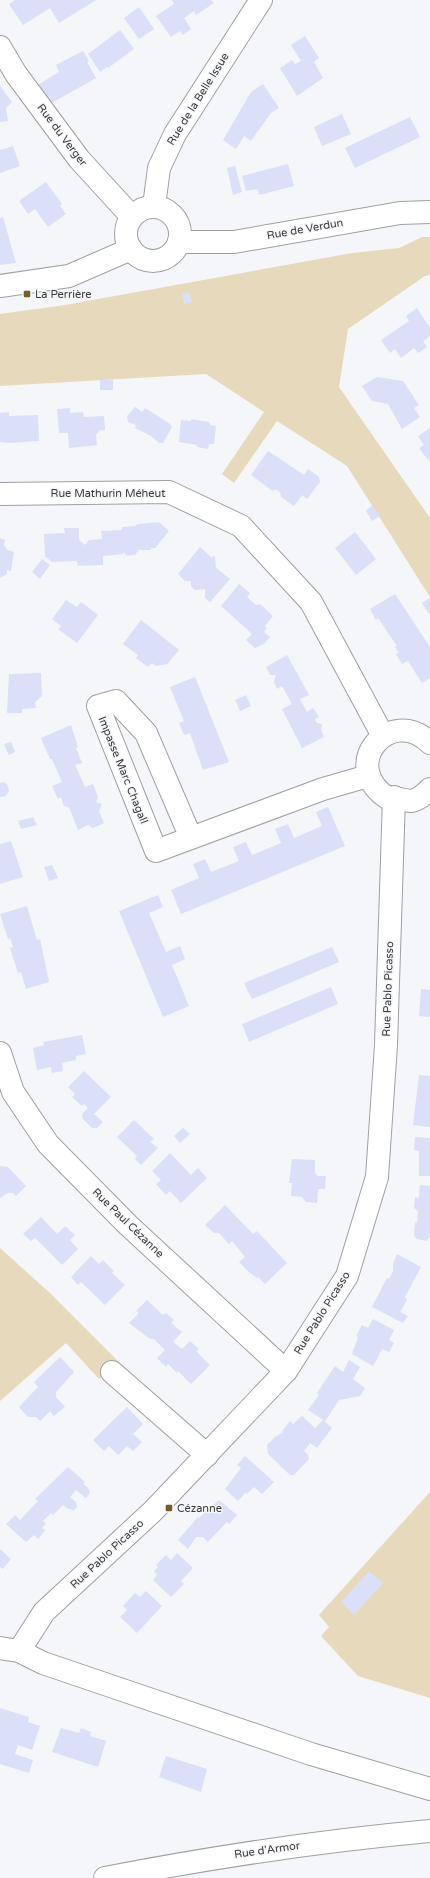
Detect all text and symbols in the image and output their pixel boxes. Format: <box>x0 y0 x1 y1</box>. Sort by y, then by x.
street label: Rue de la Belle Issue <box>164 50 232 148</box>
street label: Rue du Verger <box>34 101 90 169</box>
street label: Rue de Verdun <box>266 216 344 242</box>
place label: La Perrière <box>35 288 92 301</box>
marker: La Perrière <box>22 289 32 299</box>
street label: Rue Mathurin Méheut <box>51 487 165 500</box>
street label: Impasse Marc Chagall <box>96 714 150 826</box>
street label: Rue Pablo Picasso <box>380 941 396 1037</box>
street label: Rue Paul Cézanne <box>90 1186 166 1260</box>
street label: Rue Pablo Picasso <box>291 1269 353 1357</box>
place label: Cézanne <box>177 1502 222 1515</box>
marker: Cézanne <box>164 1503 174 1513</box>
street label: Rue Pablo Picasso <box>68 1516 147 1591</box>
street label: Rue d'Armor <box>233 1839 302 1861</box>

